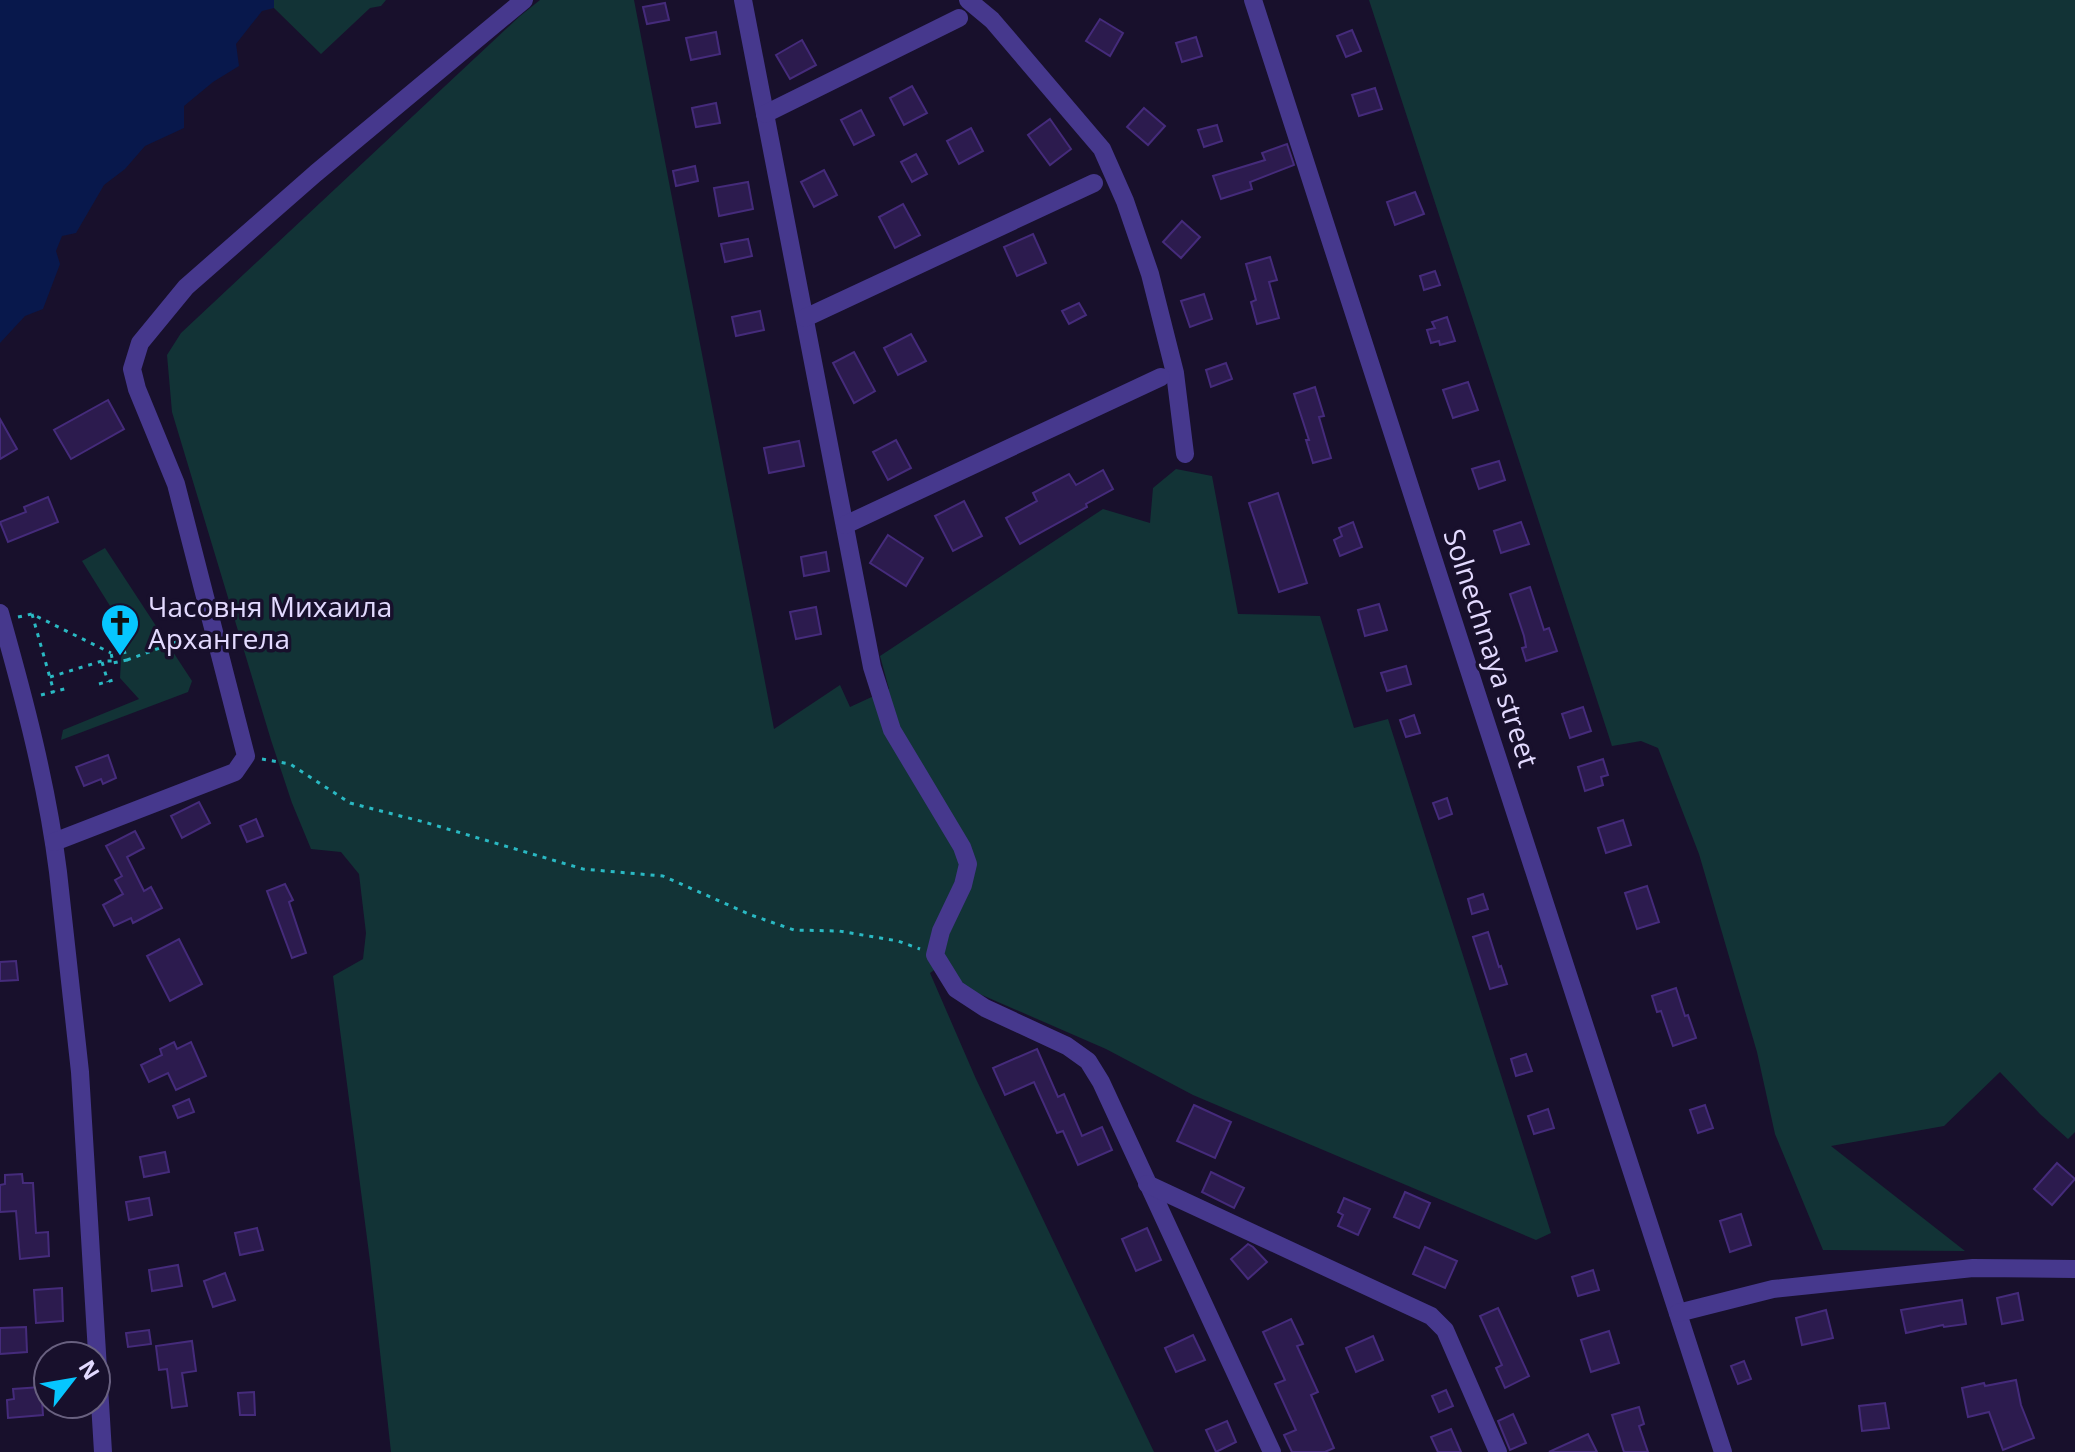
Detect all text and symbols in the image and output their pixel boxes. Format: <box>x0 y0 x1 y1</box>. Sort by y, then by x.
street label: Solnechnaya street <box>1435 524 1548 772</box>
place label: Часовня Михаила Архангела <box>148 587 392 657</box>
church icon: Часовня Михаила Архангела <box>99 602 141 657</box>
north arrow <box>32 1340 112 1420</box>
text: N <box>73 1354 107 1385</box>

